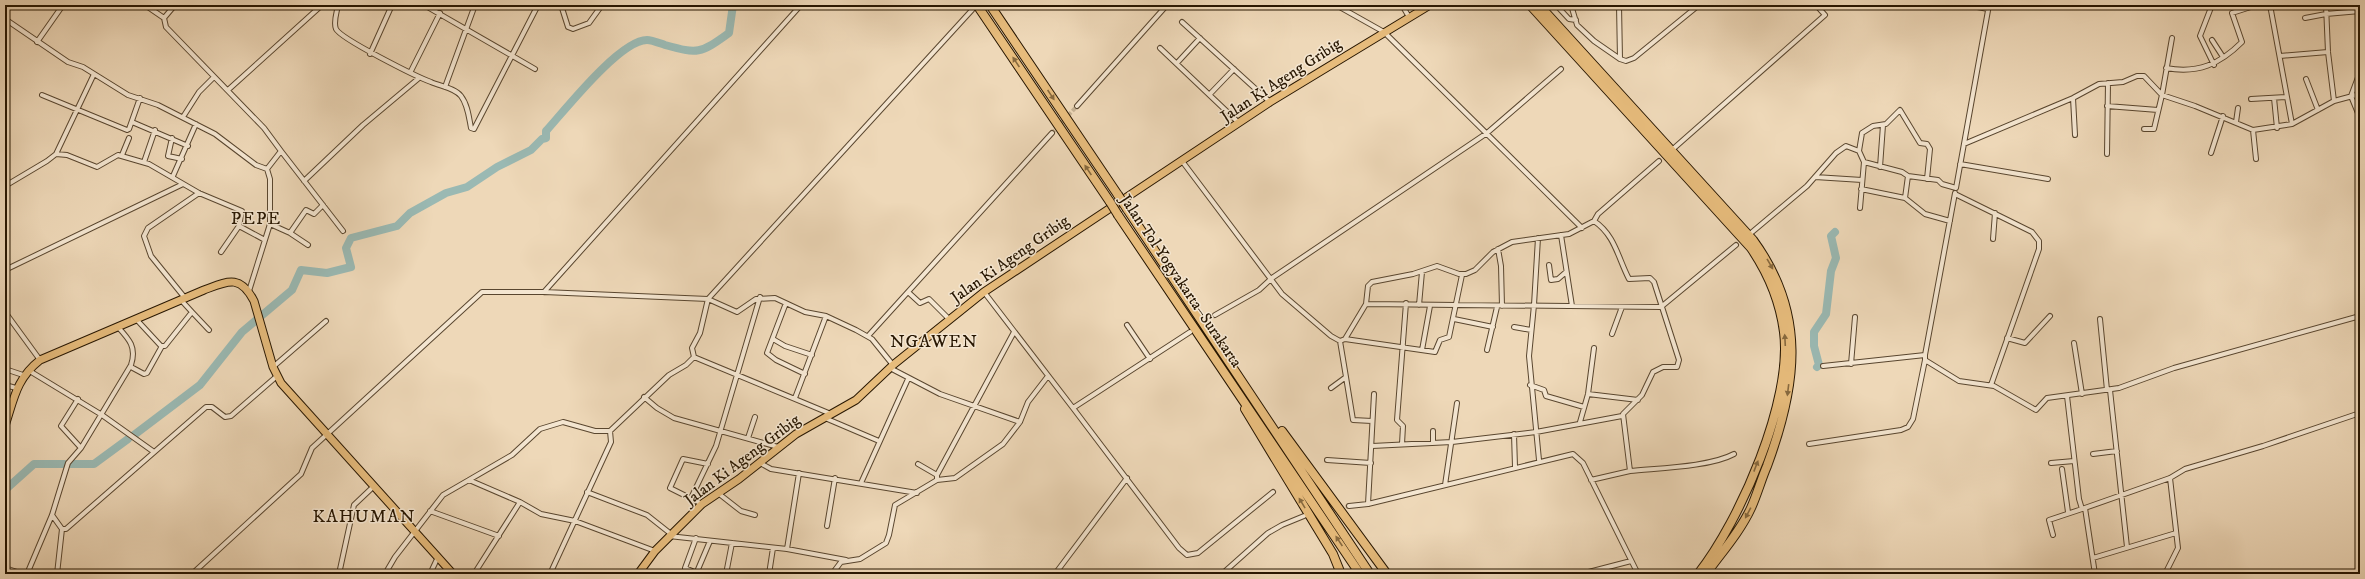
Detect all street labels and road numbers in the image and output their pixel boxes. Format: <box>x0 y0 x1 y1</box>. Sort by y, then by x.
street label: Jalan Ki Ageng Gribig <box>1215 33 1345 128</box>
street label: Jalan Tol Yogyakarta–Surakarta <box>1114 189 1247 371</box>
street label: Jalan Ki Ageng Gribig <box>945 211 1073 308</box>
street label: Jalan Ki Ageng Gribig <box>679 410 804 511</box>

